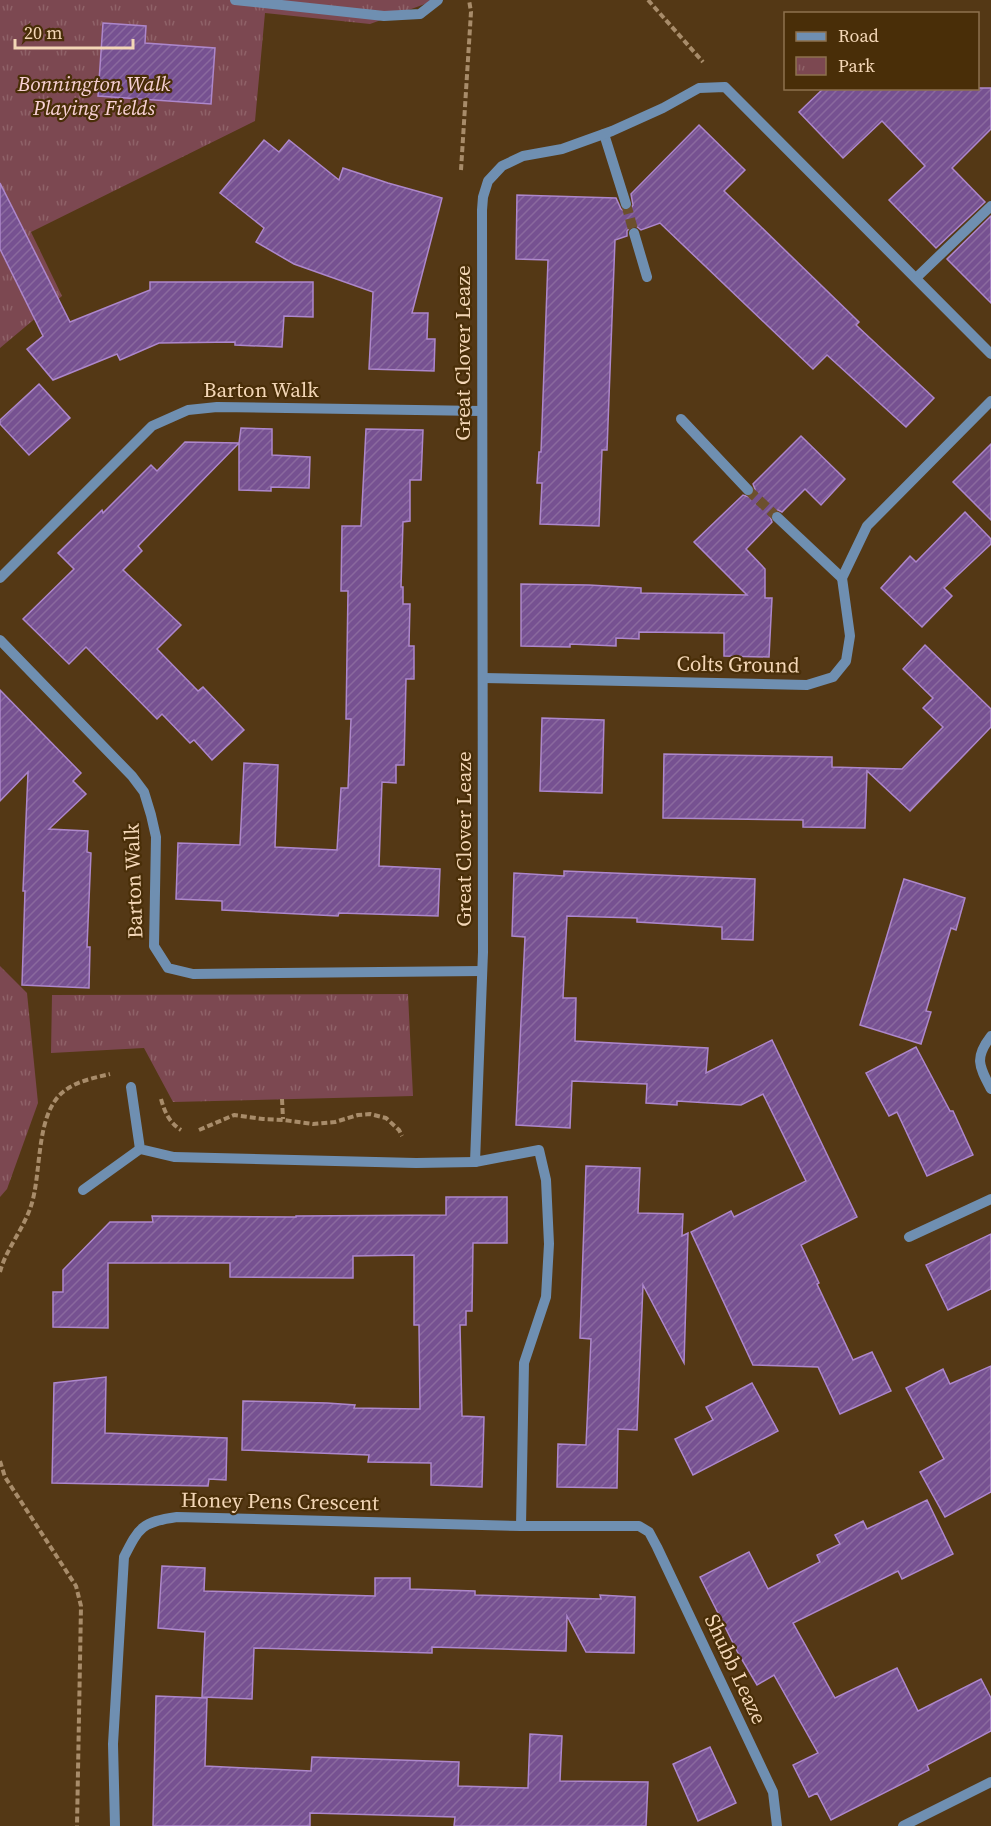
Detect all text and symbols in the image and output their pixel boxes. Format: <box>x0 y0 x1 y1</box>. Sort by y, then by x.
scale bar <box>15 12 134 50</box>
legend <box>784 12 979 90</box>
text: 20 m <box>24 20 62 45</box>
text: Road <box>838 23 879 48</box>
text: Park <box>838 53 875 78</box>
park label: Bonnington Walk Playing Fields <box>17 69 171 122</box>
street label: Great Clover Leaze <box>448 265 477 441</box>
street label: Barton Walk <box>203 375 319 404</box>
street label: Colts Ground <box>676 648 800 680</box>
street label: Great Clover Leaze <box>449 751 478 927</box>
street label: Barton Walk <box>116 822 150 939</box>
street label: Honey Pens Crescent <box>181 1485 379 1517</box>
street label: Shubb Leaze <box>698 1609 774 1729</box>

